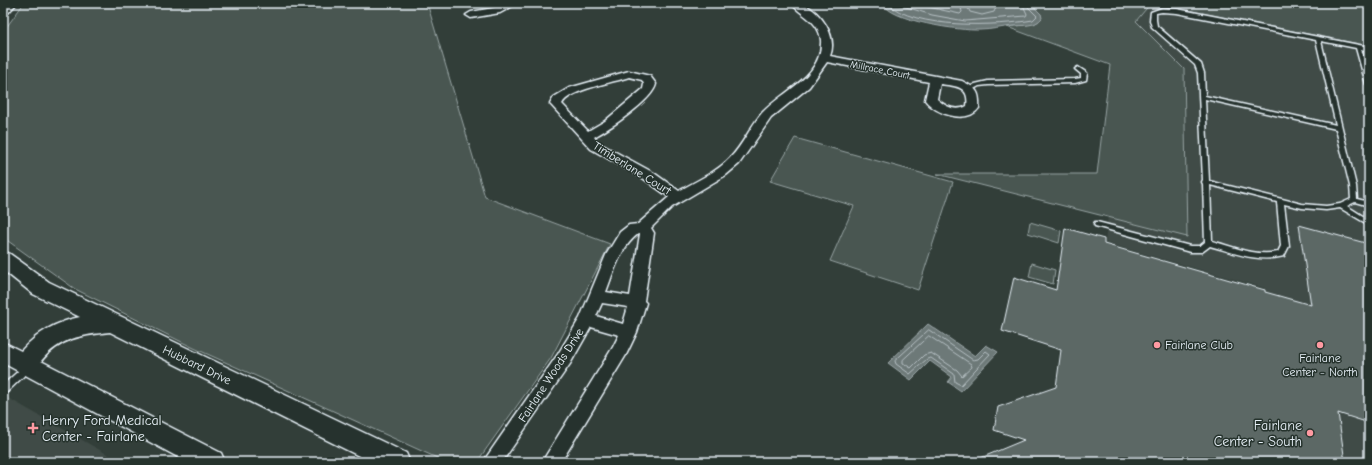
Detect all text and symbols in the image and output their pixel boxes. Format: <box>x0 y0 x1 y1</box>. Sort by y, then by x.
street label: Millrace Court <box>849 58 912 82</box>
street label: Timberlane Court <box>590 138 674 198</box>
street label: Fairlane Woods Drive <box>515 325 587 425</box>
place label: Fairlane Club <box>1165 338 1233 352</box>
marker: Fairlane Club <box>1152 340 1162 350</box>
marker: Fairlane Center - North <box>1315 340 1325 350</box>
street label: Hubbard Drive <box>160 342 234 388</box>
place label: Fairlane Center - North <box>1282 351 1358 379</box>
place label: Henry Ford Medical Center - Fairlane <box>42 412 162 445</box>
place label: Fairlane Center - South <box>1214 417 1302 450</box>
marker: Henry Ford Medical Center - Fairlane <box>27 422 39 434</box>
marker: Fairlane Center - South <box>1305 428 1315 438</box>

